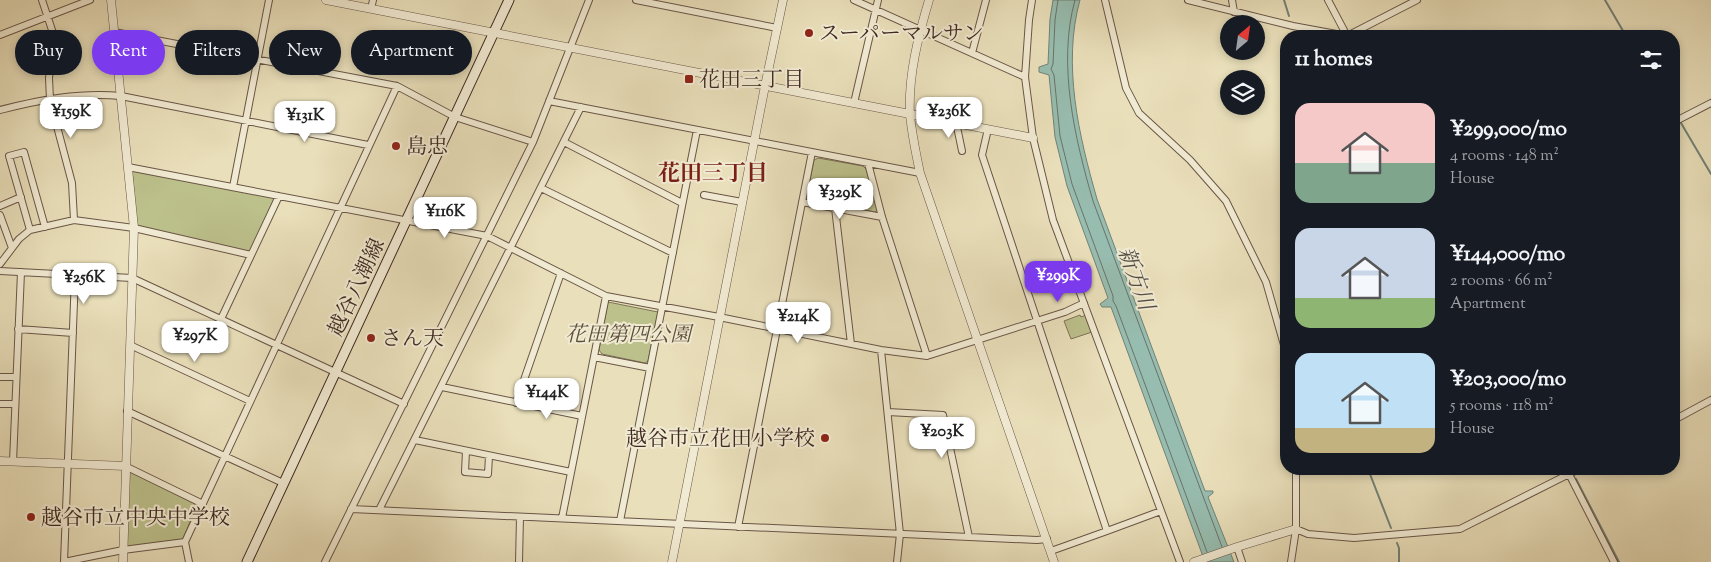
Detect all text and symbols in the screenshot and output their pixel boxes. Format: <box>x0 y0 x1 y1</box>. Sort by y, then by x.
north arrow <box>1220 15 1265 60</box>
map controls <box>1220 15 1265 115</box>
place label: スーパーマルサン <box>819 20 984 50</box>
marker: スーパーマルサン <box>803 27 815 39</box>
chip: Buy <box>15 30 82 75</box>
chip: Rent <box>92 30 165 75</box>
chip: Filters <box>175 30 259 75</box>
chip: New <box>269 30 341 75</box>
chip: Apartment <box>351 30 472 75</box>
text: 11 homes <box>1295 45 1373 75</box>
icon: filters <box>1637 46 1665 74</box>
place label: 花田三丁目 <box>699 66 804 96</box>
button: layers <box>1220 70 1265 115</box>
marker: 花田三丁目 <box>683 73 695 85</box>
pin: ¥159K <box>36 96 106 139</box>
pin: ¥236K <box>914 96 984 139</box>
pin: ¥131K <box>270 100 340 143</box>
text: ¥159K <box>51 101 91 124</box>
text: ¥236K <box>927 101 971 124</box>
text: ¥131K <box>285 105 325 128</box>
text: ¥299,000/mo <box>1450 115 1567 145</box>
icon: home <box>1335 123 1395 183</box>
place label: 島忠 <box>406 133 448 163</box>
marker: 島忠 <box>390 140 402 152</box>
text: 4 rooms · 148 m² <box>1450 145 1559 168</box>
district label: 花田三丁目 <box>658 159 768 191</box>
text: House <box>1450 168 1494 191</box>
pin: ¥329K <box>805 178 875 220</box>
text: ¥329K <box>818 182 862 205</box>
pin: ¥116K <box>410 196 480 239</box>
text: ¥116K <box>425 201 465 224</box>
street label: 越谷八潮線 <box>322 234 394 342</box>
text: ¥144,000/mo <box>1450 240 1565 270</box>
water label: 新方川 <box>1108 243 1161 317</box>
icon: home <box>1335 248 1395 308</box>
pin: ¥299K <box>1023 260 1093 303</box>
pin: ¥256K <box>49 262 119 305</box>
text: ¥299K <box>1036 265 1080 288</box>
text: ¥256K <box>63 267 105 290</box>
text: 2 rooms · 66 m² <box>1450 270 1553 293</box>
text: Apartment <box>1450 293 1526 316</box>
pin: ¥214K <box>763 302 833 344</box>
text: ¥214K <box>777 306 819 329</box>
pin: ¥297K <box>160 320 230 363</box>
park label: 花田第四公園 <box>565 321 694 351</box>
text: ¥297K <box>172 325 218 348</box>
place label: さん天 <box>381 325 444 355</box>
marker: さん天 <box>365 332 377 344</box>
text: ¥203,000/mo <box>1450 365 1566 395</box>
icon: home <box>1335 373 1395 433</box>
pin: ¥144K <box>512 378 582 420</box>
text: ¥144K <box>525 382 569 405</box>
text: 5 rooms · 118 m² <box>1450 395 1554 418</box>
pin: ¥203K <box>907 416 977 459</box>
text: House <box>1450 418 1494 441</box>
text: ¥203K <box>920 421 964 444</box>
place label: 越谷市立花田小学校 <box>626 425 815 455</box>
marker: 越谷市立花田小学校 <box>819 432 831 444</box>
place label: 越谷市立中央中学校 <box>41 504 230 534</box>
marker: 越谷市立中央中学校 <box>25 511 37 523</box>

